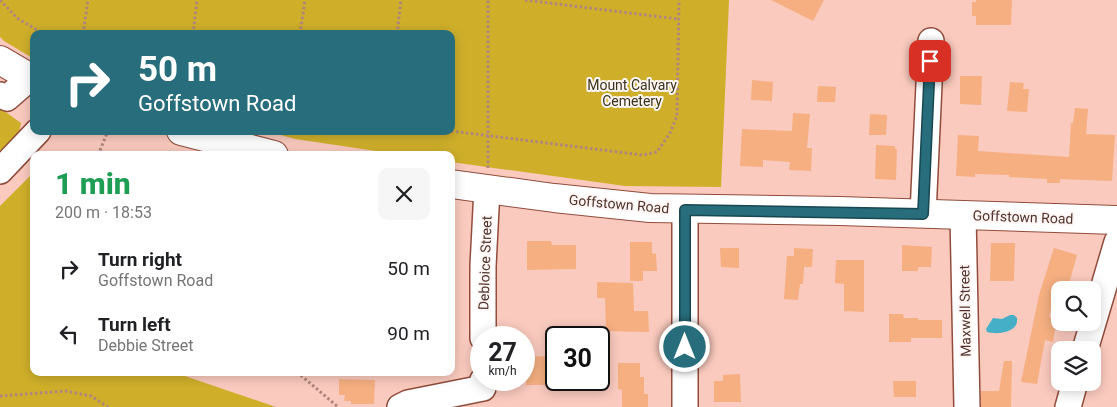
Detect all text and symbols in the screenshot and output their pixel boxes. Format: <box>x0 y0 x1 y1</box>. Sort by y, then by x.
pin <box>909 40 951 82</box>
icon: arrive <box>916 47 944 75</box>
text: 50 m <box>138 49 217 90</box>
icon: right <box>55 50 120 115</box>
park label: Mount Calvary Cemetery <box>587 77 677 109</box>
text: Goffstown Road <box>138 91 296 116</box>
text: 1 min <box>55 166 131 201</box>
button: close <box>378 168 430 220</box>
street label: Goffstown Road <box>568 192 670 216</box>
text: 200 m · 18:53 <box>55 203 152 222</box>
street label: Goffstown Road <box>972 207 1074 227</box>
street label: Debloice Street <box>475 215 495 310</box>
text: Turn right <box>98 248 182 271</box>
icon: right <box>55 255 83 283</box>
text: 50 m <box>387 257 430 280</box>
street label: Maxwell Street <box>956 264 974 357</box>
text: Goffstown Road <box>98 271 213 290</box>
map controls <box>1051 281 1101 391</box>
button: search <box>1051 281 1101 331</box>
text: Turn left <box>98 313 171 336</box>
icon: left <box>55 320 83 348</box>
position arrow <box>658 320 710 372</box>
text: 90 m <box>387 322 430 345</box>
speed limit sign: 30 <box>545 326 610 391</box>
text: Debbie Street <box>98 336 194 355</box>
text: 27 <box>488 338 517 367</box>
button: layers <box>1051 341 1101 391</box>
text: km/h <box>488 364 517 378</box>

